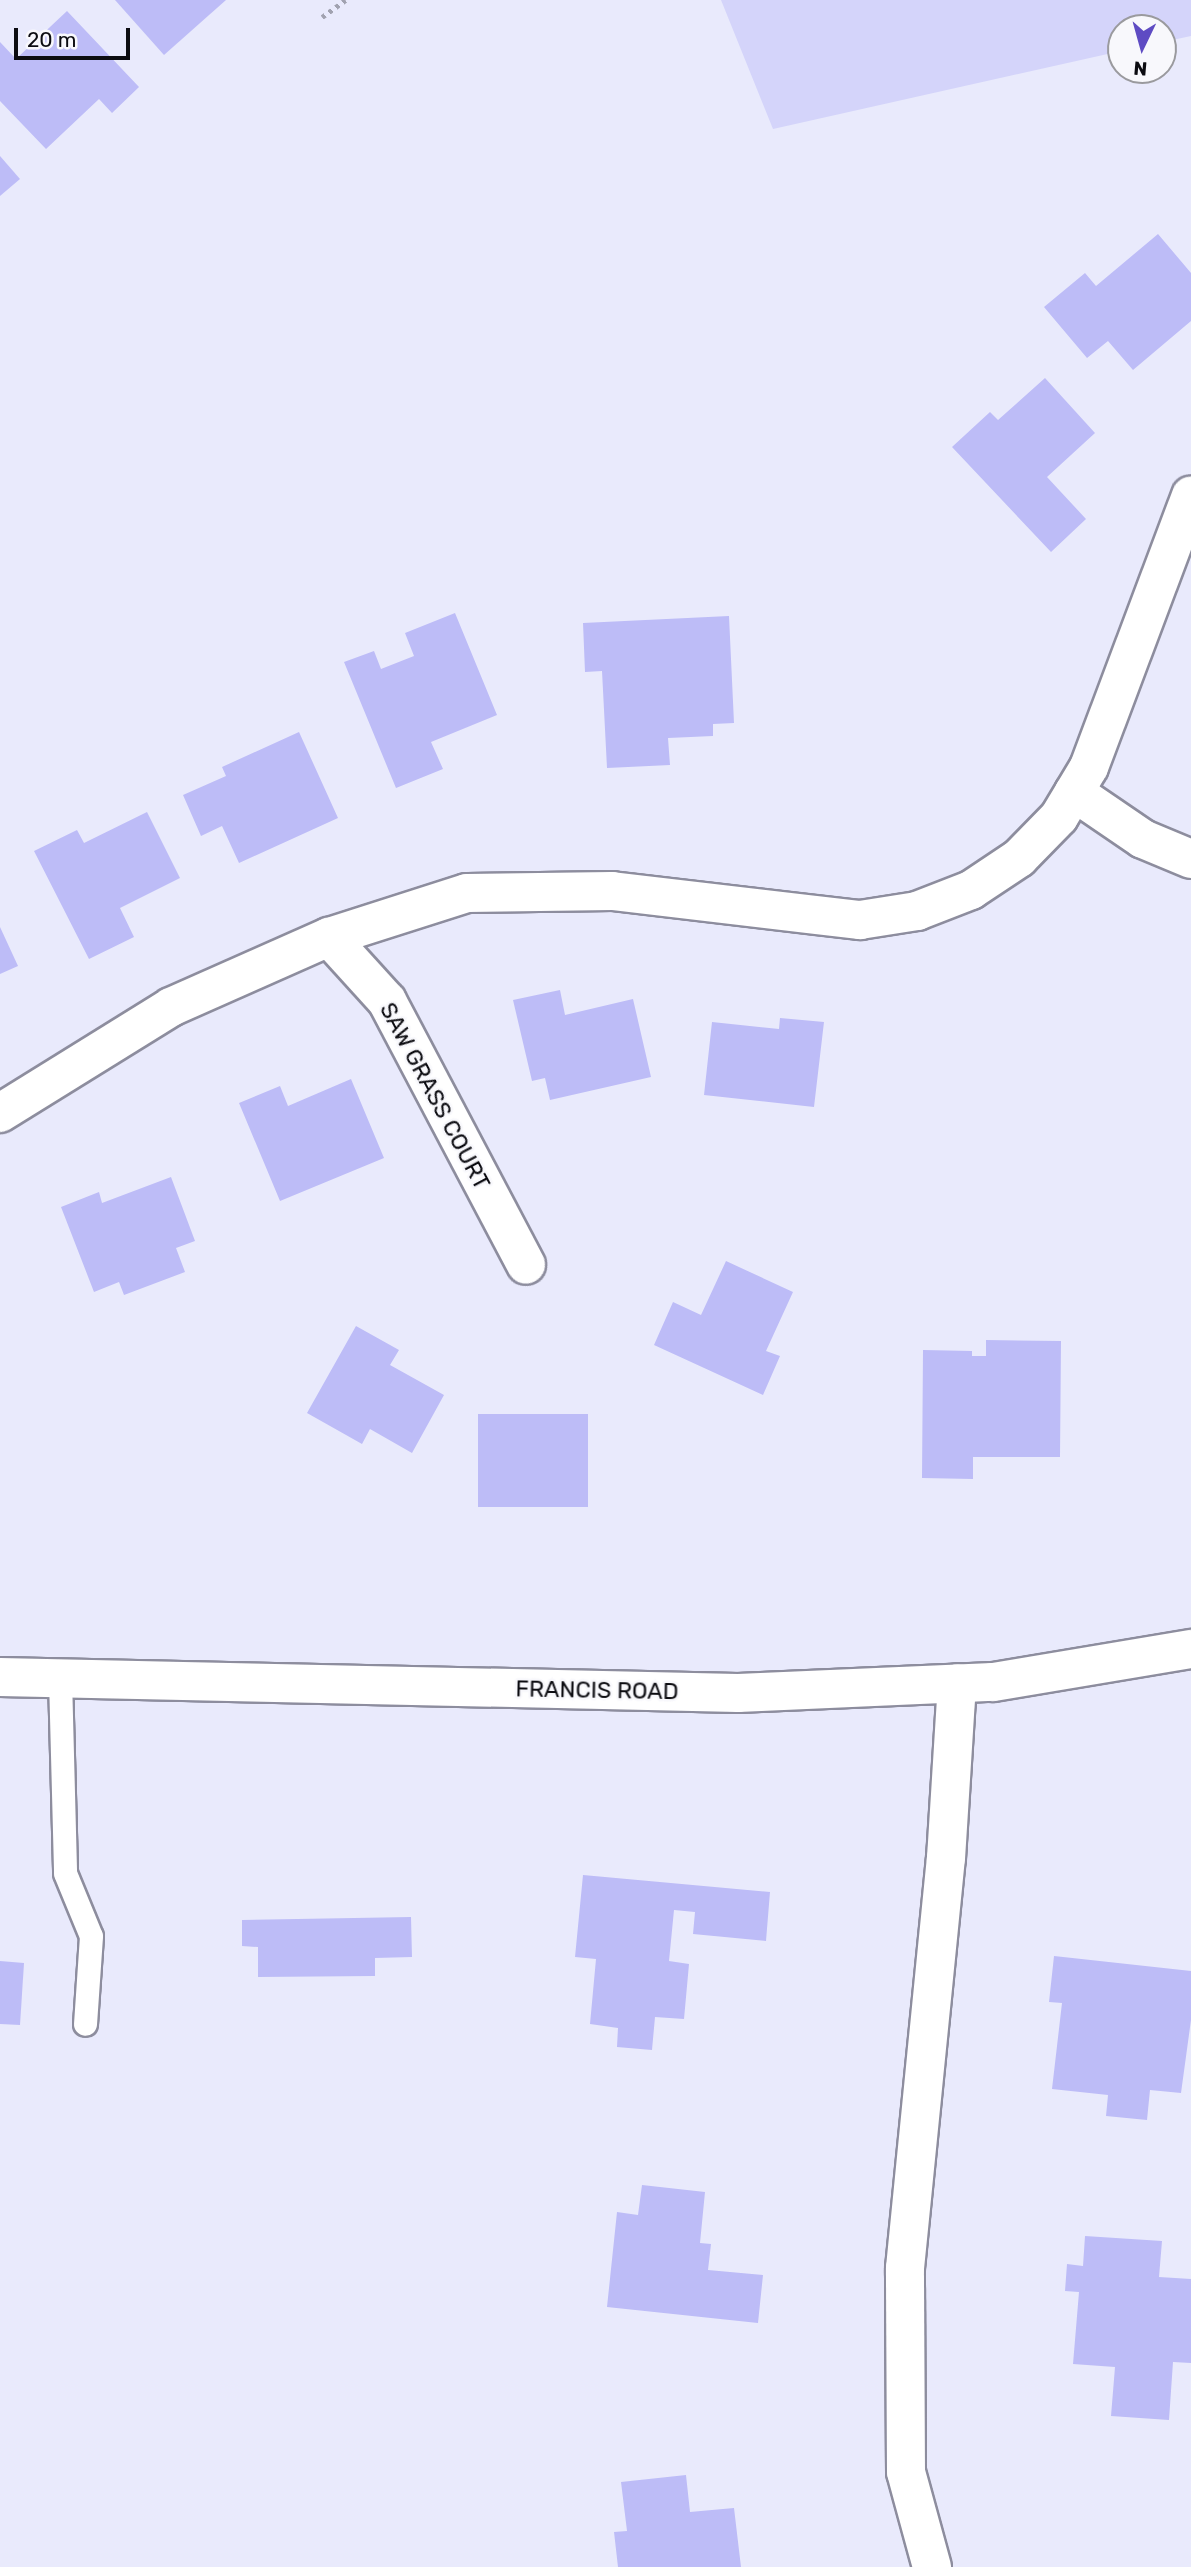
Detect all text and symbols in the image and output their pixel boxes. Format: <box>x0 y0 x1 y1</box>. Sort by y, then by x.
scale bar <box>18 14 133 58</box>
north arrow <box>1107 14 1177 84</box>
text: 20 m <box>27 27 76 52</box>
text: N <box>1132 56 1148 80</box>
street label: SAW GRASS COURT <box>374 998 496 1194</box>
street label: FRANCIS ROAD <box>515 1675 679 1705</box>

